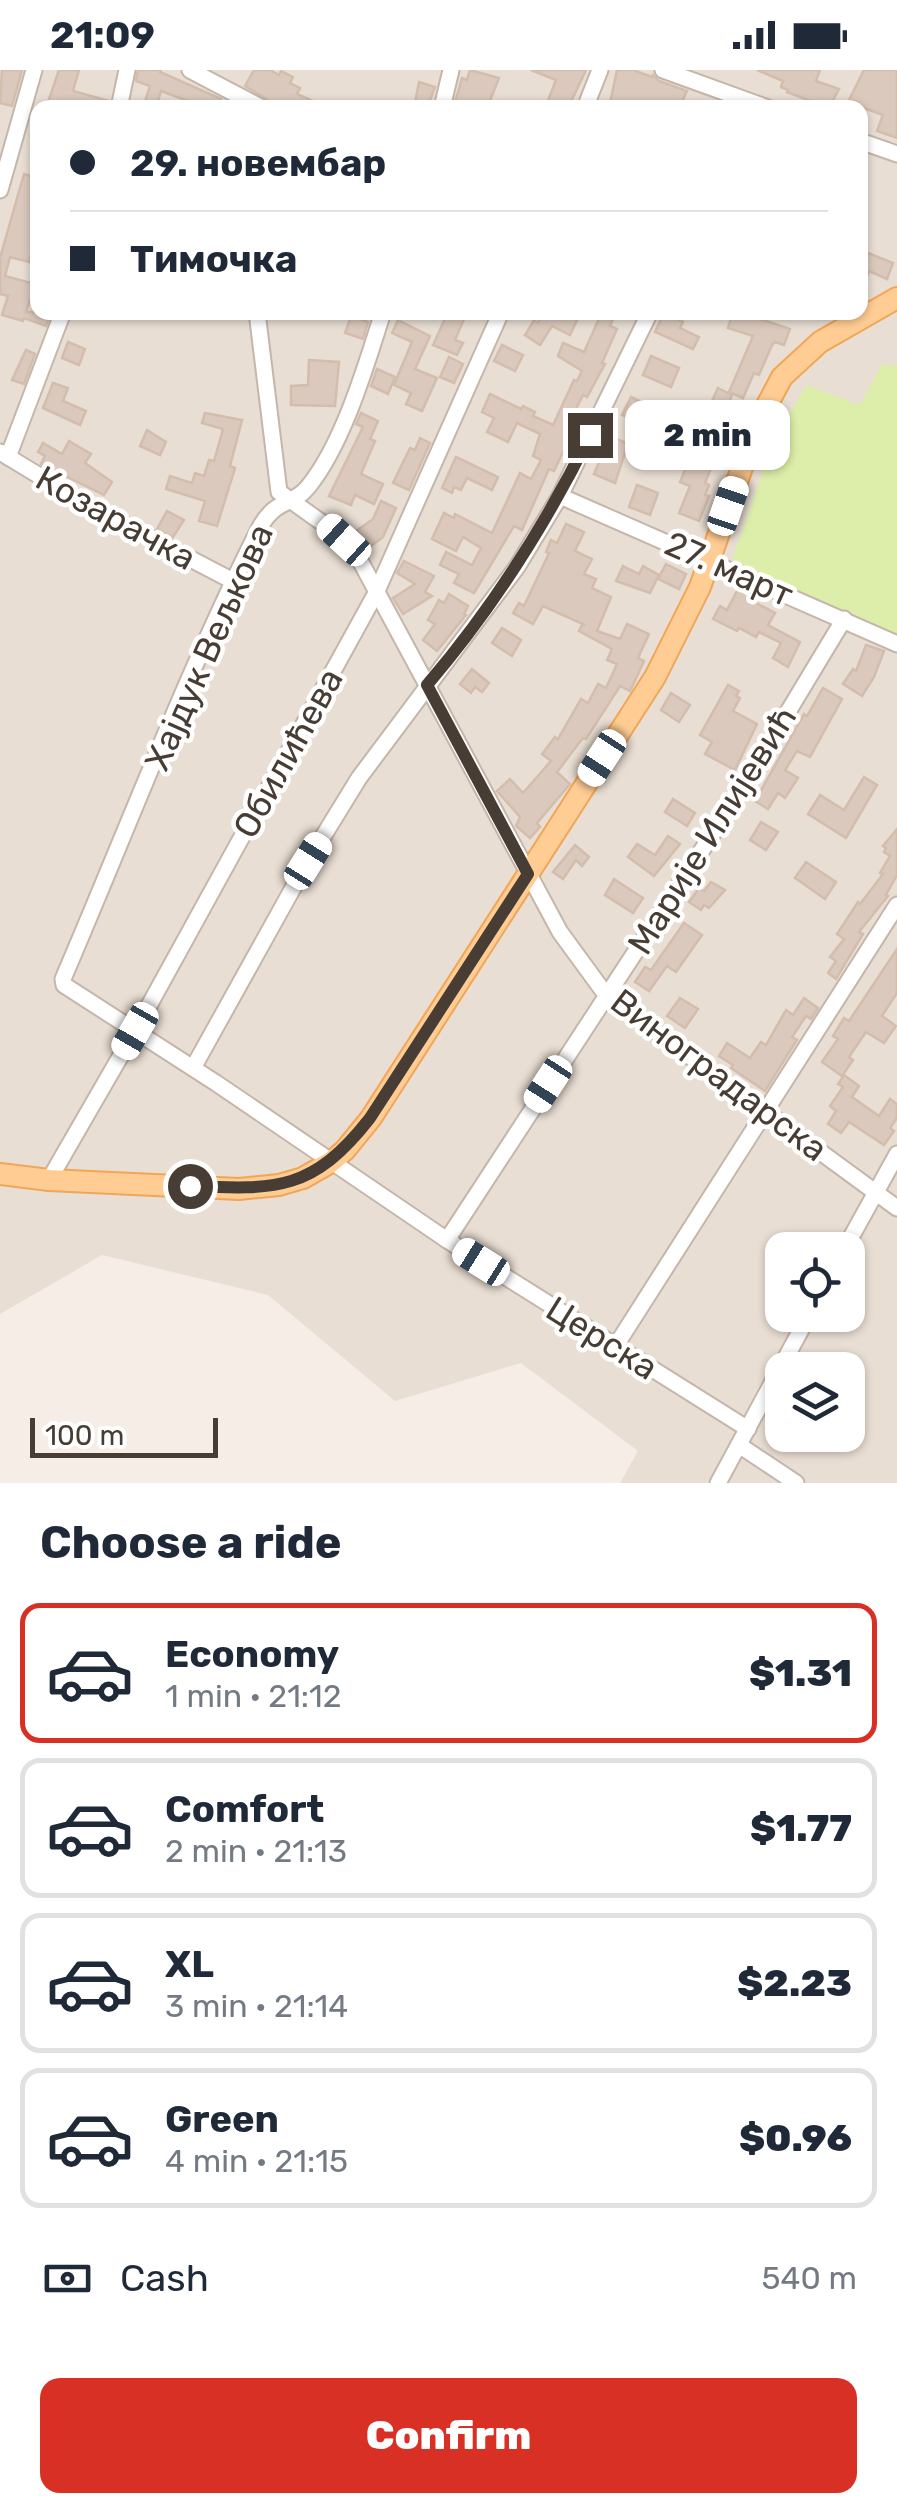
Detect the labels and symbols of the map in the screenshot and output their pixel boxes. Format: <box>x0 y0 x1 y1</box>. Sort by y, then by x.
callout: 2 min <box>625 400 790 470</box>
route end <box>568 413 613 458</box>
street label: Козарачка <box>29 457 203 579</box>
car <box>704 473 752 539</box>
car <box>312 509 376 571</box>
street label: Хајдук Вељкова <box>136 517 282 777</box>
street label: 27. март <box>659 522 800 616</box>
street label: Обилићева <box>224 661 352 845</box>
street label: Марије Илијевић <box>619 698 805 962</box>
car <box>573 725 631 791</box>
car <box>279 828 337 894</box>
street label: Виноградарска <box>603 980 835 1170</box>
car <box>107 998 163 1064</box>
car <box>519 1051 577 1117</box>
route start <box>168 1164 213 1209</box>
car <box>448 1233 514 1291</box>
street label: Церска <box>539 1287 665 1389</box>
scale bar <box>30 1413 218 1458</box>

